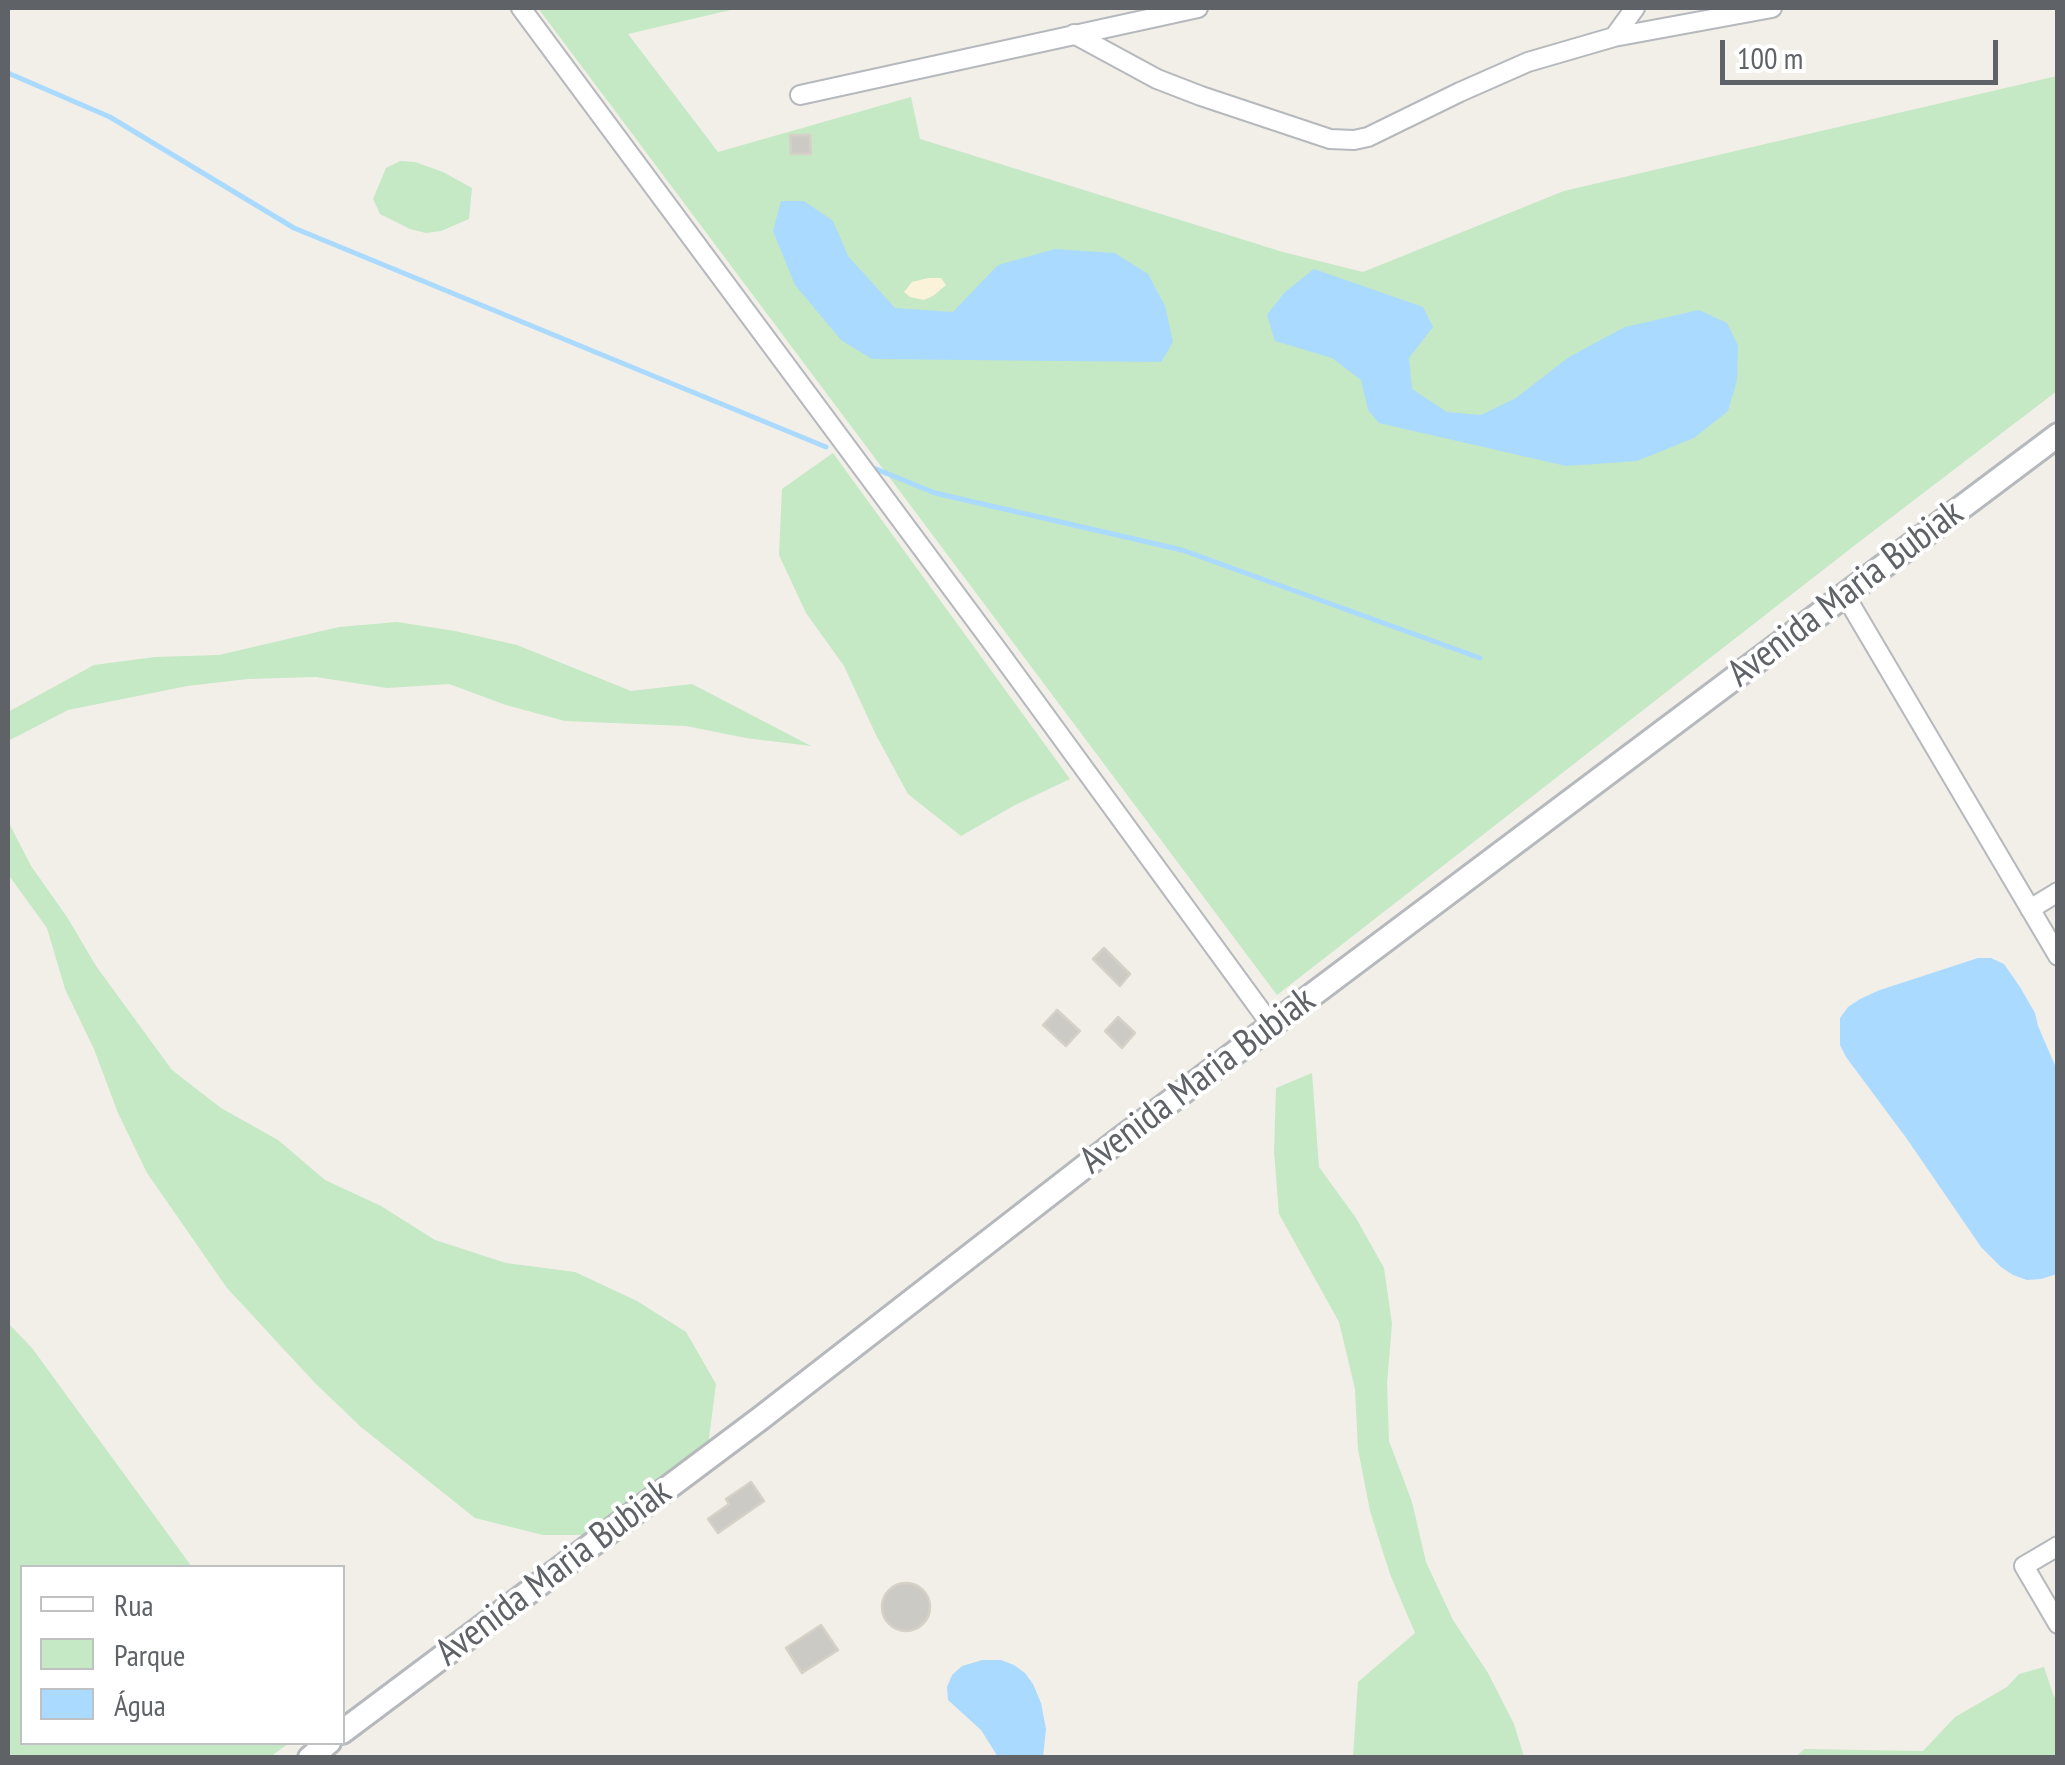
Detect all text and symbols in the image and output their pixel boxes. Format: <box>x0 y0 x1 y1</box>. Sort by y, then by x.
scale bar <box>1725 20 2002 82</box>
text: 100 m <box>1737 38 1803 77</box>
street label: Avenida Maria Bubiak <box>1720 491 1972 697</box>
street label: Avenida Maria Bubiak <box>1072 978 1324 1184</box>
street label: Avenida Maria Bubiak <box>428 1470 680 1676</box>
legend <box>20 1565 345 1745</box>
text: Rua <box>114 1585 153 1624</box>
text: Parque <box>114 1635 185 1674</box>
text: Água <box>114 1685 166 1724</box>

